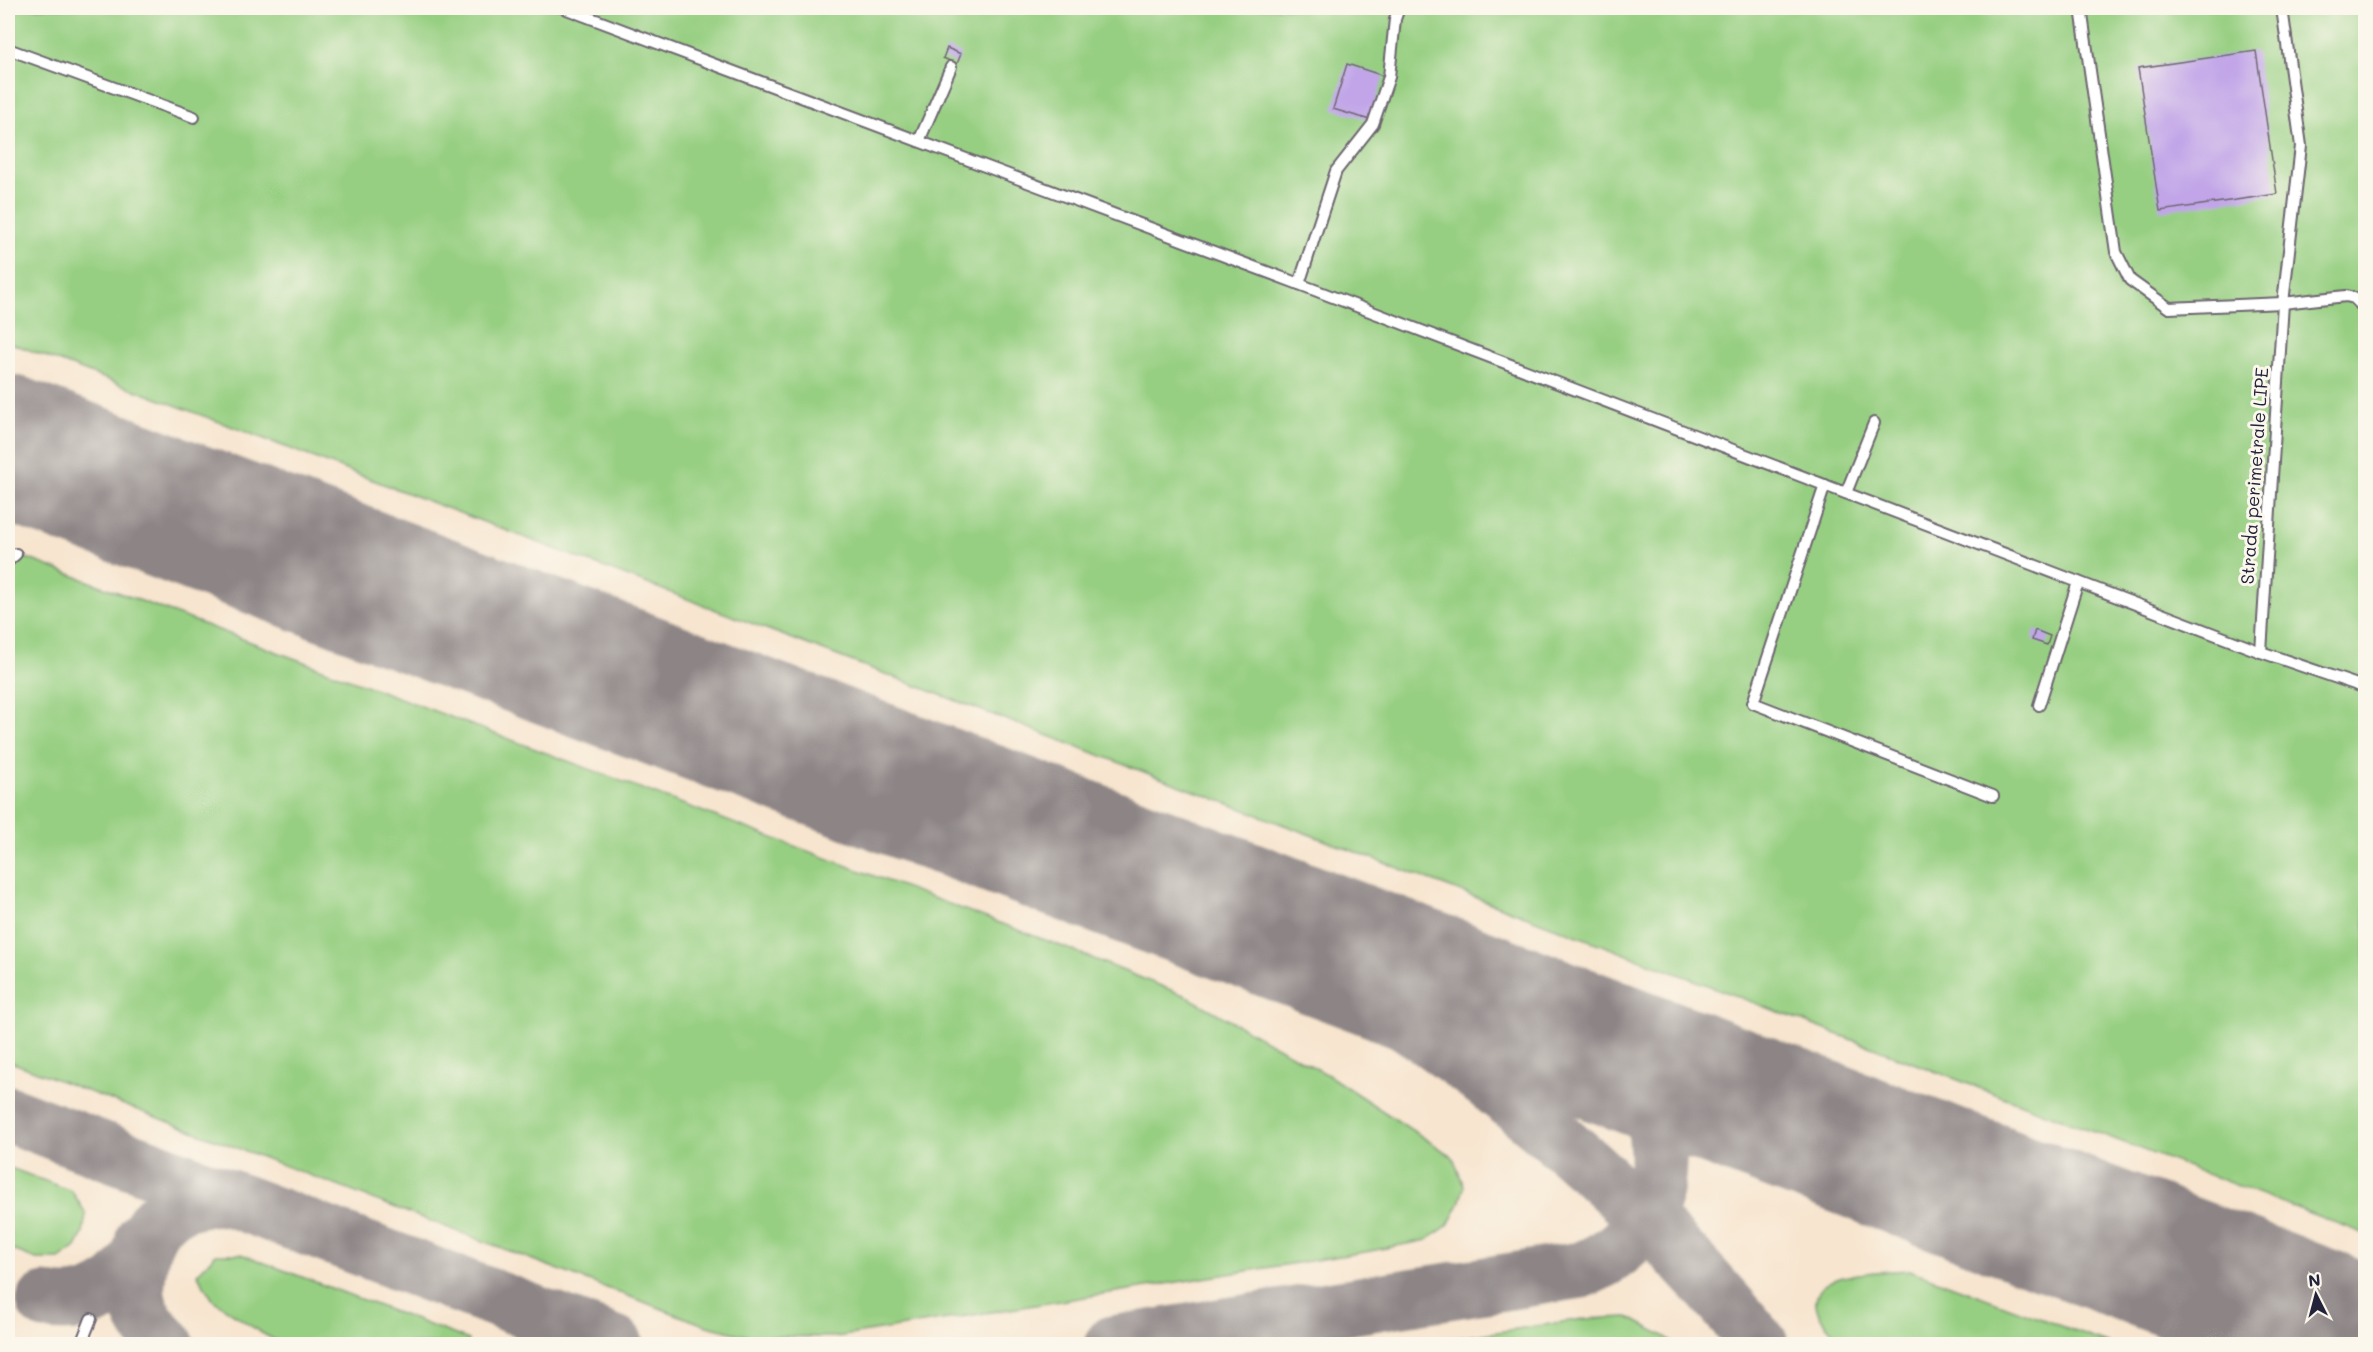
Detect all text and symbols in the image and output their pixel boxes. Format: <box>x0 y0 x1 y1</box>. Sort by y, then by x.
street label: Strada perimetrale LIPE <box>2234 367 2274 585</box>
north arrow <box>2286 1265 2346 1325</box>
text: N <box>2307 1269 2322 1291</box>

